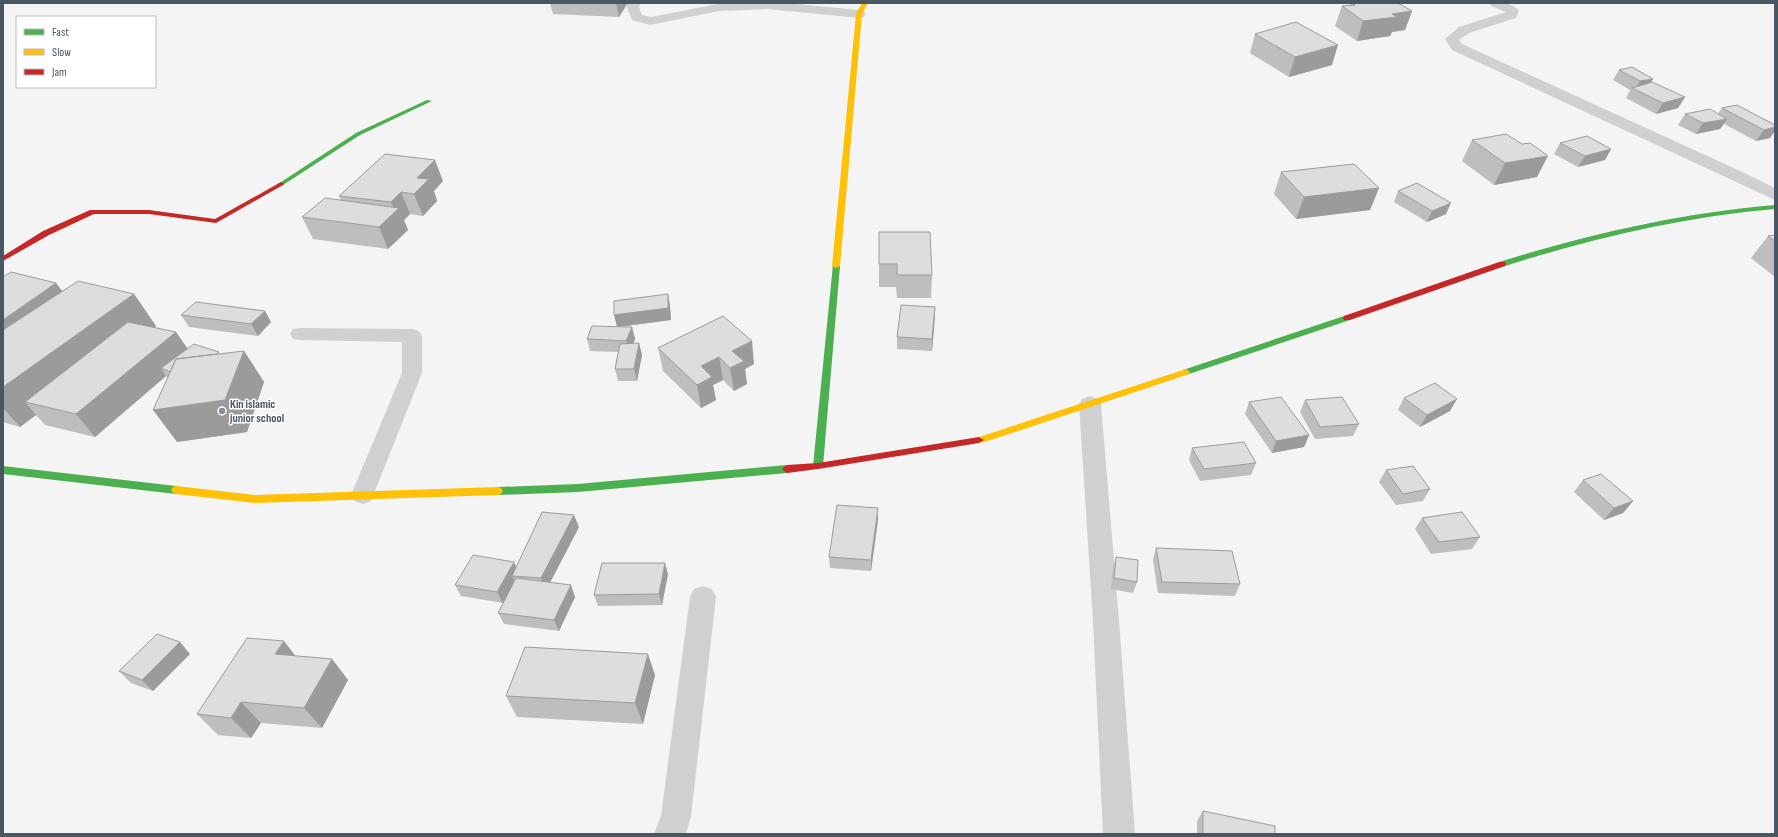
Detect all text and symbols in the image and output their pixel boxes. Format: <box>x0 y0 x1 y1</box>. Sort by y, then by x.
legend <box>16 16 156 88</box>
text: Fast <box>52 25 69 40</box>
text: Slow <box>52 45 71 60</box>
text: Jam <box>51 65 67 80</box>
place label: Kin islamic junior school <box>229 397 284 426</box>
marker: Kin islamic junior school <box>217 406 227 416</box>

